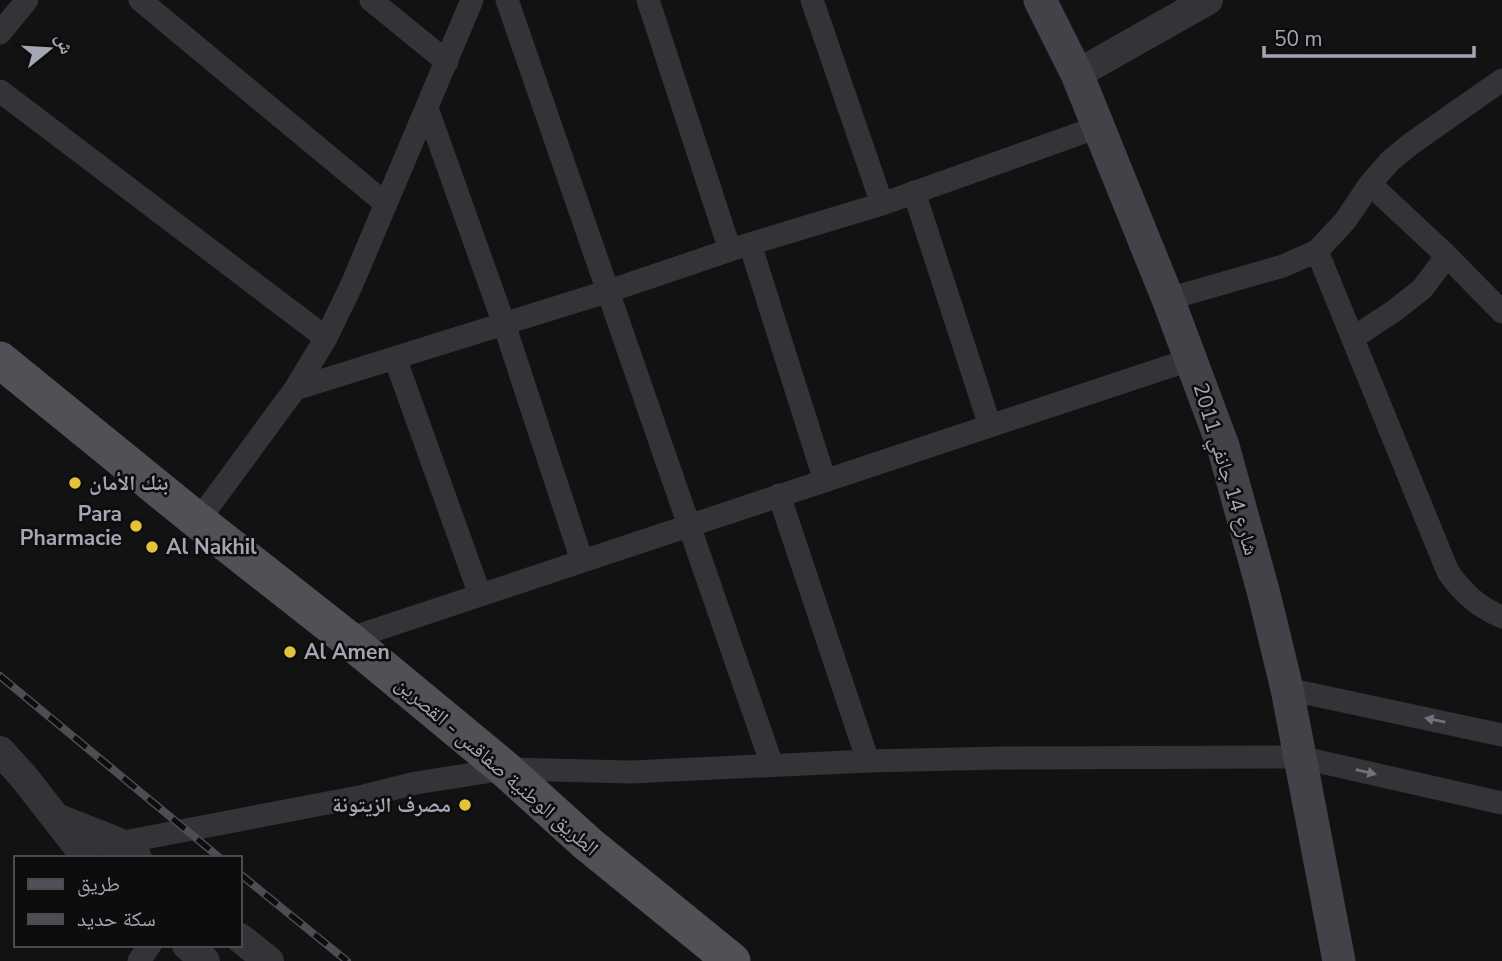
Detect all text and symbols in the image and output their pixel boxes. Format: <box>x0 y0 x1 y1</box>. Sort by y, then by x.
north arrow <box>14 14 84 84</box>
scale bar <box>1264 14 1474 58</box>
text: 50 m <box>1274 25 1323 53</box>
text: ش <box>49 30 80 58</box>
street label: شارع 14 جانفي 2011 <box>1184 379 1266 559</box>
place label: بنك الأمان <box>89 469 168 497</box>
marker: بنك الأمان <box>67 475 83 491</box>
place label: Para Pharmacie <box>20 500 122 552</box>
marker: Para Pharmacie <box>128 518 144 534</box>
place label: Al Nakhil <box>166 533 257 561</box>
marker: Al Nakhil <box>144 539 160 555</box>
place label: Al Amen <box>304 638 390 666</box>
marker: Al Amen <box>282 644 298 660</box>
street label: الطريق الوطنية صفاقس - القصرين <box>389 670 605 862</box>
one-way arrow <box>1424 715 1446 726</box>
one-way arrow <box>1355 767 1377 778</box>
place label: مصرف الزيتونة <box>332 791 451 819</box>
marker: مصرف الزيتونة <box>457 797 473 813</box>
legend <box>14 856 242 947</box>
text: طريق <box>77 870 120 898</box>
text: سكة حديد <box>77 905 156 933</box>

